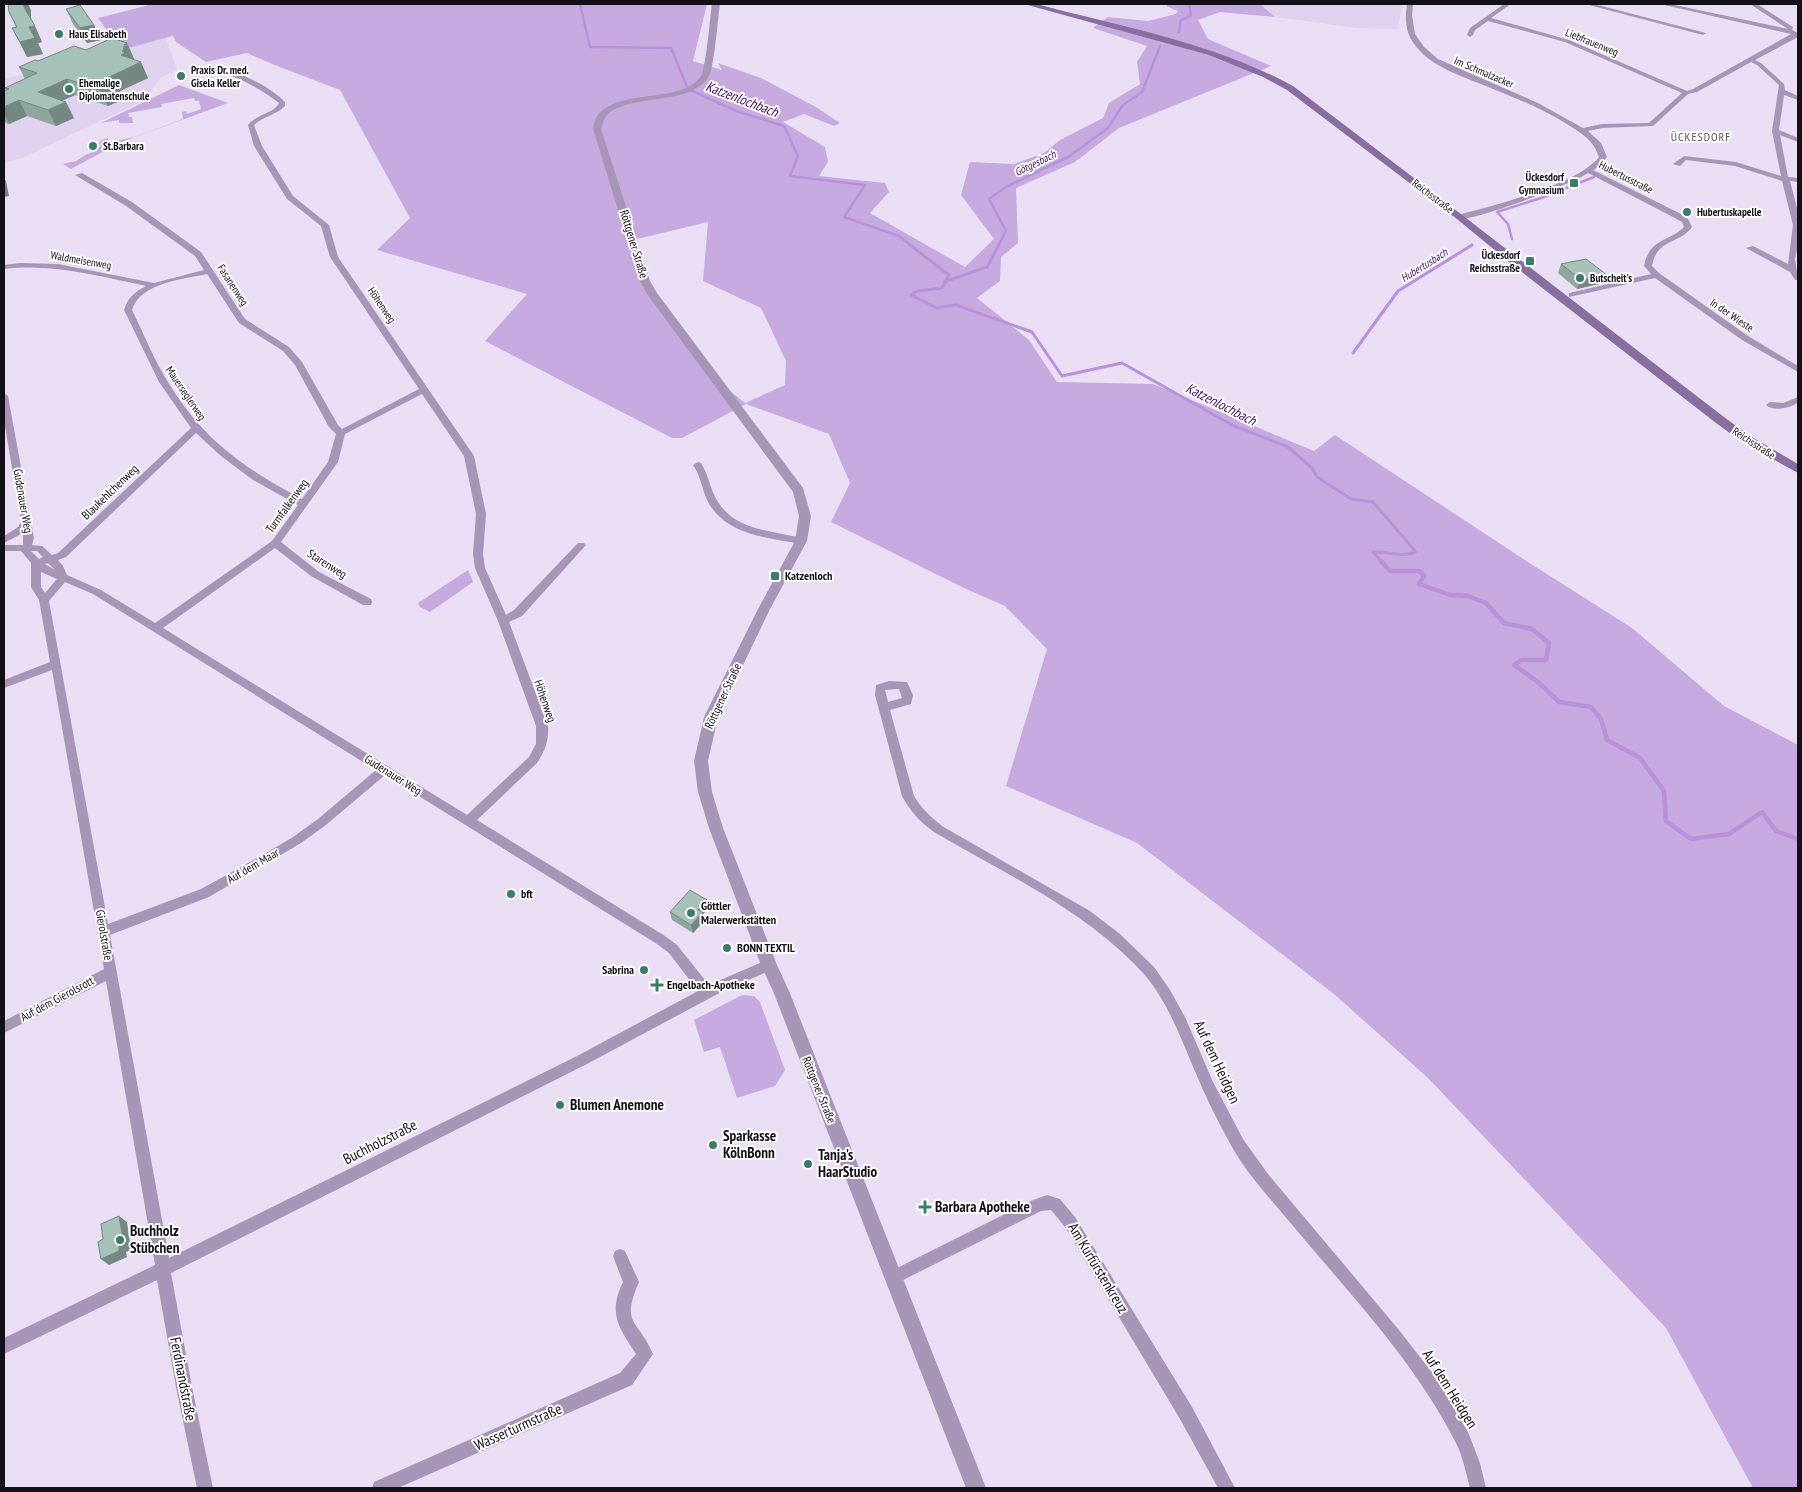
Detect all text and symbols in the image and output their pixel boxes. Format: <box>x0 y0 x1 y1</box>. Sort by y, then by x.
street label: Liebfrauenweg <box>1563 25 1621 59</box>
place label: Haus Elisabeth <box>69 27 126 41</box>
marker: Haus Elisabeth <box>53 28 65 40</box>
street label: Im Schmalzacker <box>1452 53 1516 91</box>
place label: Praxis Dr. med. Gisela Keller <box>191 63 249 90</box>
marker: Praxis Dr. med. Gisela Keller <box>175 70 187 82</box>
place label: Ehemalige Diplomatenschule <box>79 76 150 103</box>
water label: Katzenlochbach <box>703 77 782 121</box>
marker: Ehemalige Diplomatenschule <box>63 83 75 95</box>
district label: ÜCKESDORF <box>1671 129 1731 144</box>
place label: St.Barbara <box>103 139 144 153</box>
marker: St.Barbara <box>87 140 99 152</box>
water label: Götgesbach <box>1012 147 1059 179</box>
street label: Hubertusstraße <box>1597 157 1656 197</box>
place label: Ückesdorf Gymnasium <box>1519 170 1565 197</box>
street label: Reichsstraße <box>1409 176 1457 216</box>
marker: Ückesdorf Gymnasium <box>1568 177 1580 189</box>
place label: Hubertuskapelle <box>1697 205 1762 219</box>
marker: Hubertuskapelle <box>1681 206 1693 218</box>
street label: Röttgener Straße <box>617 208 652 280</box>
water label: Hubertusbach <box>1398 244 1451 285</box>
street label: Waldmeisenweg <box>49 248 113 272</box>
place label: Ückesdorf Reichsstraße <box>1470 248 1521 275</box>
marker: Ückesdorf Reichsstraße <box>1524 255 1536 267</box>
street label: Fasanenweg <box>214 262 252 309</box>
place label: Butscheit's <box>1590 271 1632 285</box>
marker: Butscheit's <box>1574 272 1586 284</box>
street label: Höhenweg <box>365 284 399 326</box>
street label: In der Wieste <box>1707 295 1757 335</box>
street label: Mauerseglerweg <box>163 363 209 423</box>
water label: Katzenlochbach <box>1183 379 1260 430</box>
street label: Reichsstraße <box>1730 424 1778 462</box>
street label: Blaukehlchenweg <box>78 461 141 522</box>
street label: Gudenauer Weg <box>10 468 37 534</box>
street label: Turmfalkenweg <box>262 476 311 536</box>
street label: Starenweg <box>305 546 350 582</box>
place label: Katzenloch <box>785 568 832 583</box>
marker: Katzenloch <box>769 570 781 582</box>
street label: Röttgener Straße <box>701 661 744 731</box>
street label: Höhenweg <box>531 678 560 724</box>
street label: Gudenauer Weg <box>362 751 425 798</box>
street label: Auf dem Maar <box>224 844 282 886</box>
place label: bft <box>521 886 533 901</box>
marker: bft <box>505 888 517 900</box>
place label: Göttler Malerwerkstätten <box>701 898 776 927</box>
marker: Göttler Malerwerkstätten <box>685 907 697 919</box>
street label: Gierolstraße <box>93 908 116 961</box>
place label: BONN TEXTIL <box>737 940 795 955</box>
marker: BONN TEXTIL <box>721 942 733 954</box>
place label: Sabrina <box>602 962 634 977</box>
marker: Sabrina <box>638 964 650 976</box>
street label: Auf dem Gierolsrott <box>18 973 97 1024</box>
place label: Engelbach-Apotheke <box>667 977 755 992</box>
marker: Engelbach-Apotheke <box>651 979 663 991</box>
street label: Auf dem Heidgen <box>1190 1017 1245 1106</box>
street label: Röttgener Straße <box>799 1054 840 1125</box>
place label: Blumen Anemone <box>570 1095 664 1114</box>
marker: Blumen Anemone <box>554 1099 566 1111</box>
street label: Buchholzstraße <box>340 1115 420 1168</box>
place label: Sparkasse KölnBonn <box>723 1126 776 1162</box>
marker: Sparkasse KölnBonn <box>707 1139 719 1151</box>
place label: Tanja's HaarStudio <box>818 1145 877 1181</box>
marker: Tanja's HaarStudio <box>802 1158 814 1170</box>
place label: Barbara Apotheke <box>935 1197 1030 1216</box>
marker: Barbara Apotheke <box>919 1201 931 1213</box>
street label: Am Kurfürstenkreuz <box>1064 1219 1133 1316</box>
place label: Buchholz Stübchen <box>130 1221 180 1257</box>
marker: Buchholz Stübchen <box>114 1234 126 1246</box>
street label: Ferdinandstraße <box>166 1335 201 1422</box>
street label: Auf dem Heidgen <box>1419 1346 1482 1432</box>
street label: Wasserturmstraße <box>471 1399 564 1454</box>

